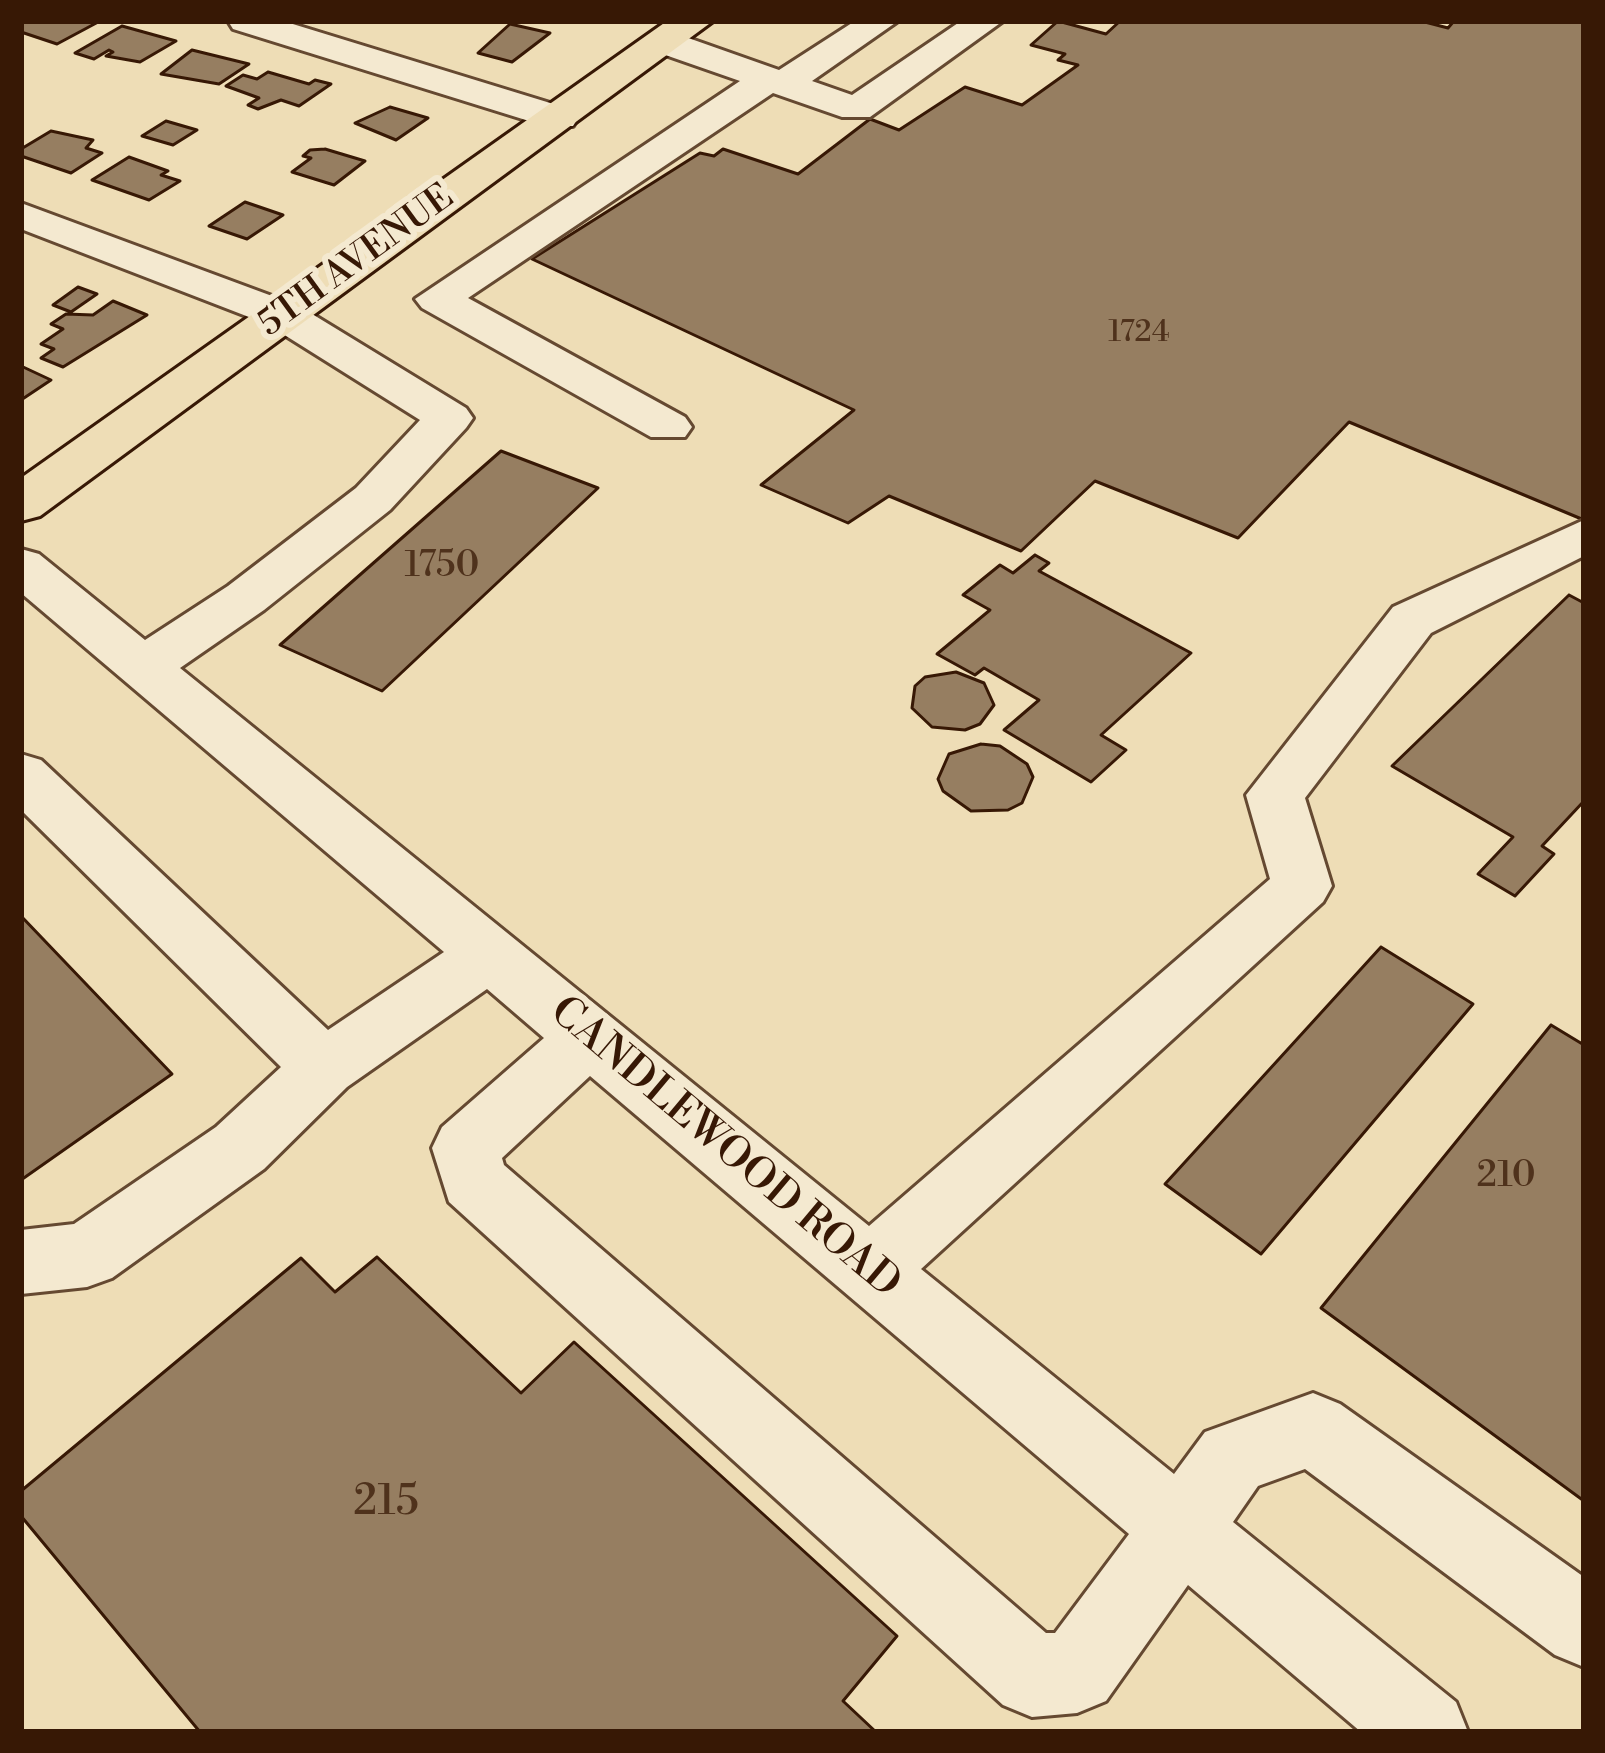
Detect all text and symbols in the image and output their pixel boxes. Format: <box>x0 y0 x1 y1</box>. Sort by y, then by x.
street label: 5TH AVENUE <box>251 177 463 347</box>
house number: 1724 <box>1108 316 1170 352</box>
house number: 1750 <box>405 545 479 589</box>
street label: CANDLEWOOD ROAD <box>538 988 910 1310</box>
house number: 210 <box>1476 1155 1536 1199</box>
house number: 215 <box>353 1479 419 1529</box>

